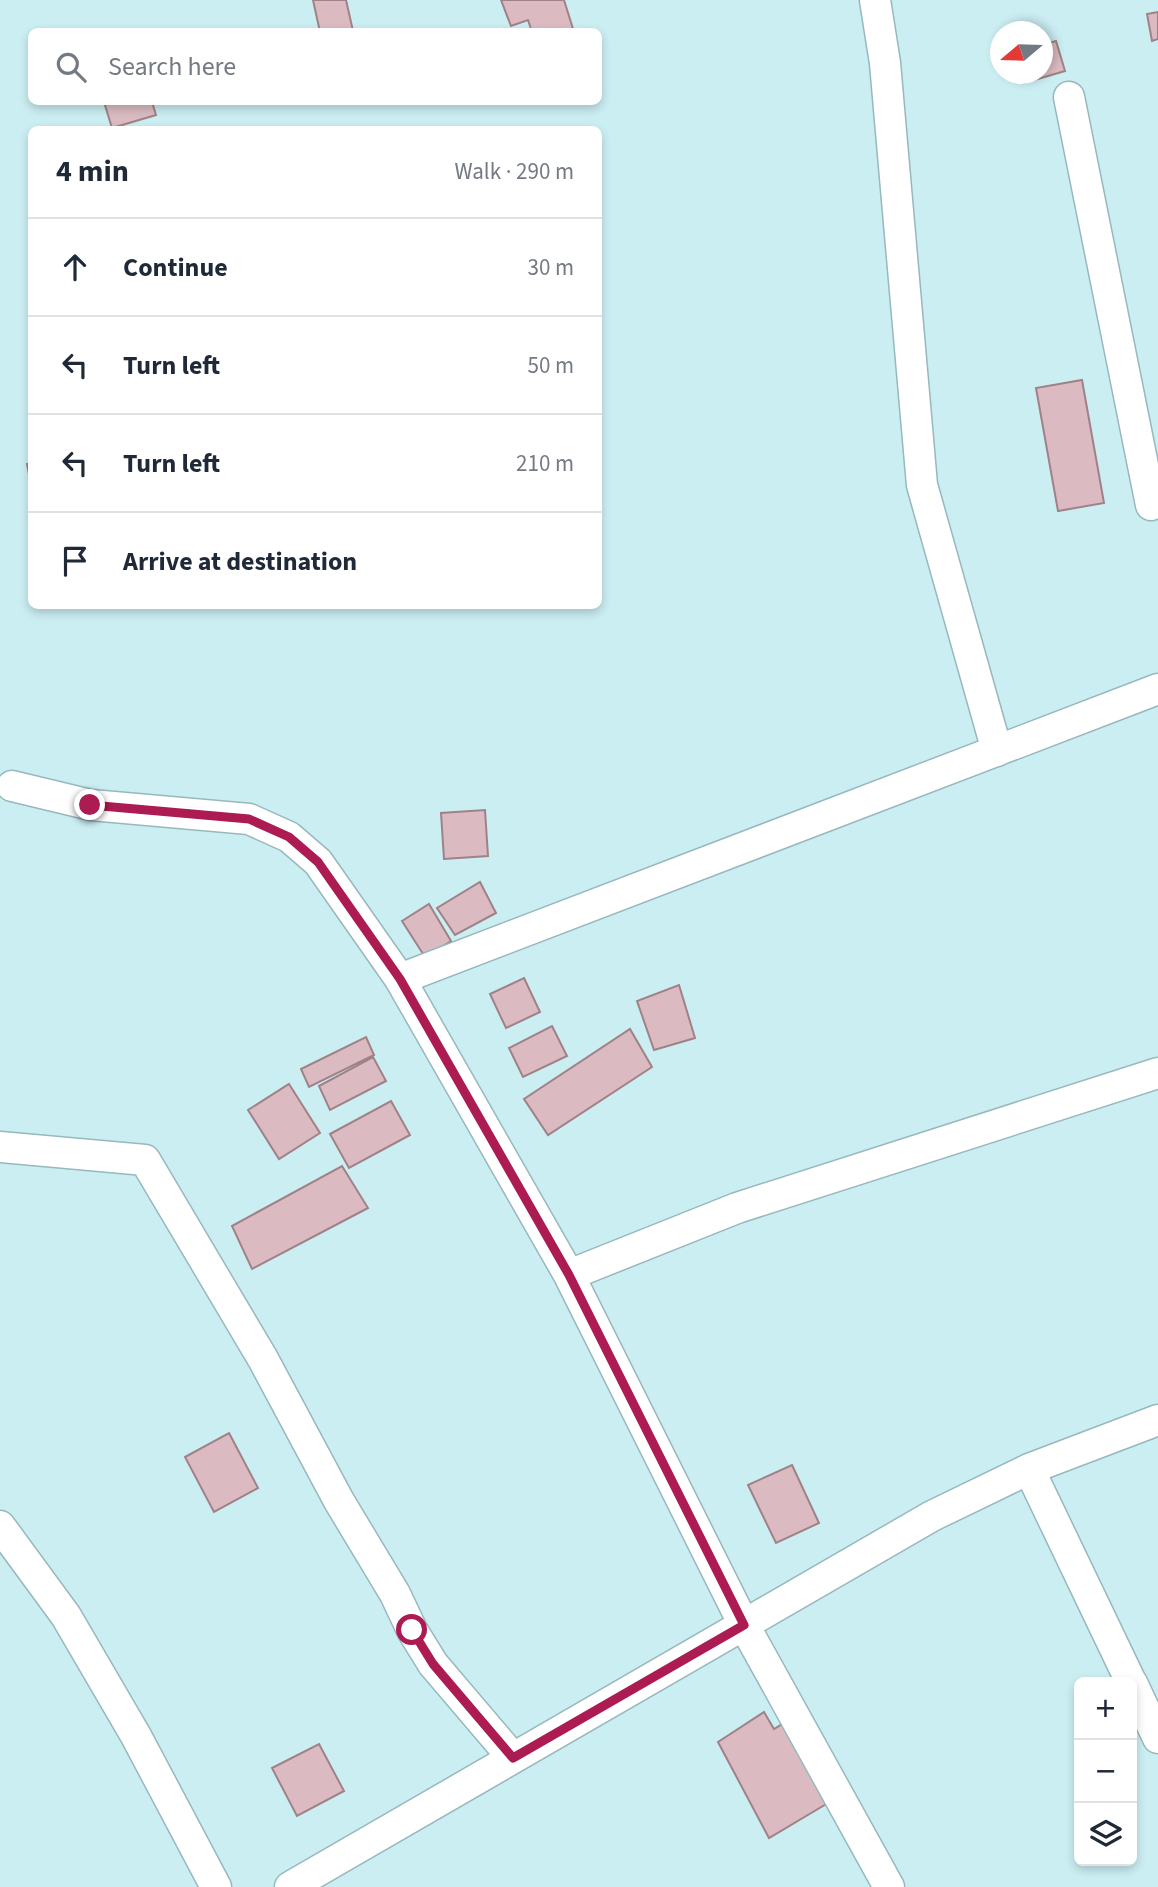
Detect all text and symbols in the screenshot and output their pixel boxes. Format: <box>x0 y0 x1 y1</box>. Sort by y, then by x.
north arrow <box>990 21 1053 84</box>
search box <box>28 28 602 105</box>
icon: search <box>52 48 90 86</box>
text: Search here <box>108 48 236 85</box>
text: 4 min <box>56 150 129 193</box>
text: Walk · 290 m <box>455 155 574 188</box>
icon: ahead <box>56 248 94 286</box>
text: Continue <box>123 249 228 286</box>
text: 30 m <box>527 251 574 284</box>
icon: left <box>56 346 94 384</box>
text: Turn left <box>123 347 220 384</box>
text: 50 m <box>527 349 574 382</box>
icon: left <box>56 444 94 482</box>
text: Turn left <box>123 445 220 482</box>
text: 210 m <box>516 447 574 480</box>
icon: arrive <box>56 542 94 580</box>
text: Arrive at destination <box>123 543 357 580</box>
route end <box>74 789 105 820</box>
route start <box>396 1614 427 1645</box>
map controls <box>1074 1677 1137 1866</box>
button: + <box>1074 1677 1137 1740</box>
button: − <box>1074 1740 1137 1803</box>
button: layers <box>1074 1803 1137 1866</box>

